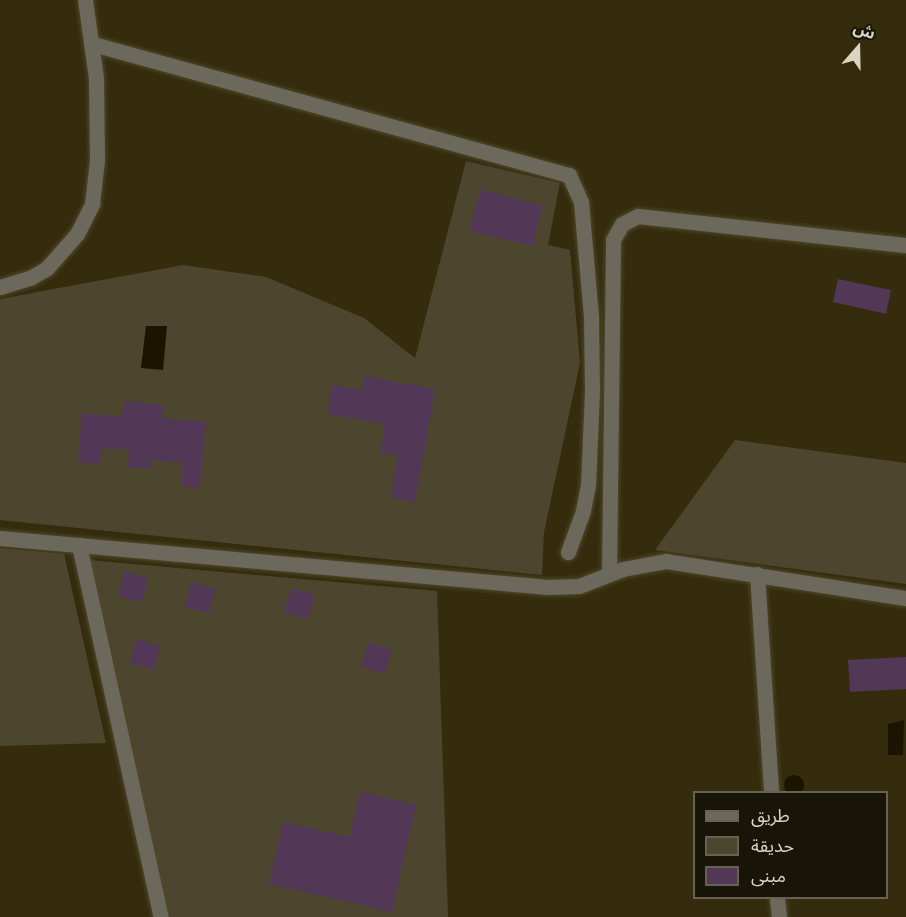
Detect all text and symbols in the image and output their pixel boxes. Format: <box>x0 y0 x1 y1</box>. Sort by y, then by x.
text: ش <box>850 17 878 44</box>
north arrow <box>828 18 888 78</box>
legend <box>693 791 888 899</box>
text: طريق <box>751 804 790 828</box>
text: حديقة <box>751 834 794 858</box>
text: مبنى <box>751 864 786 888</box>

